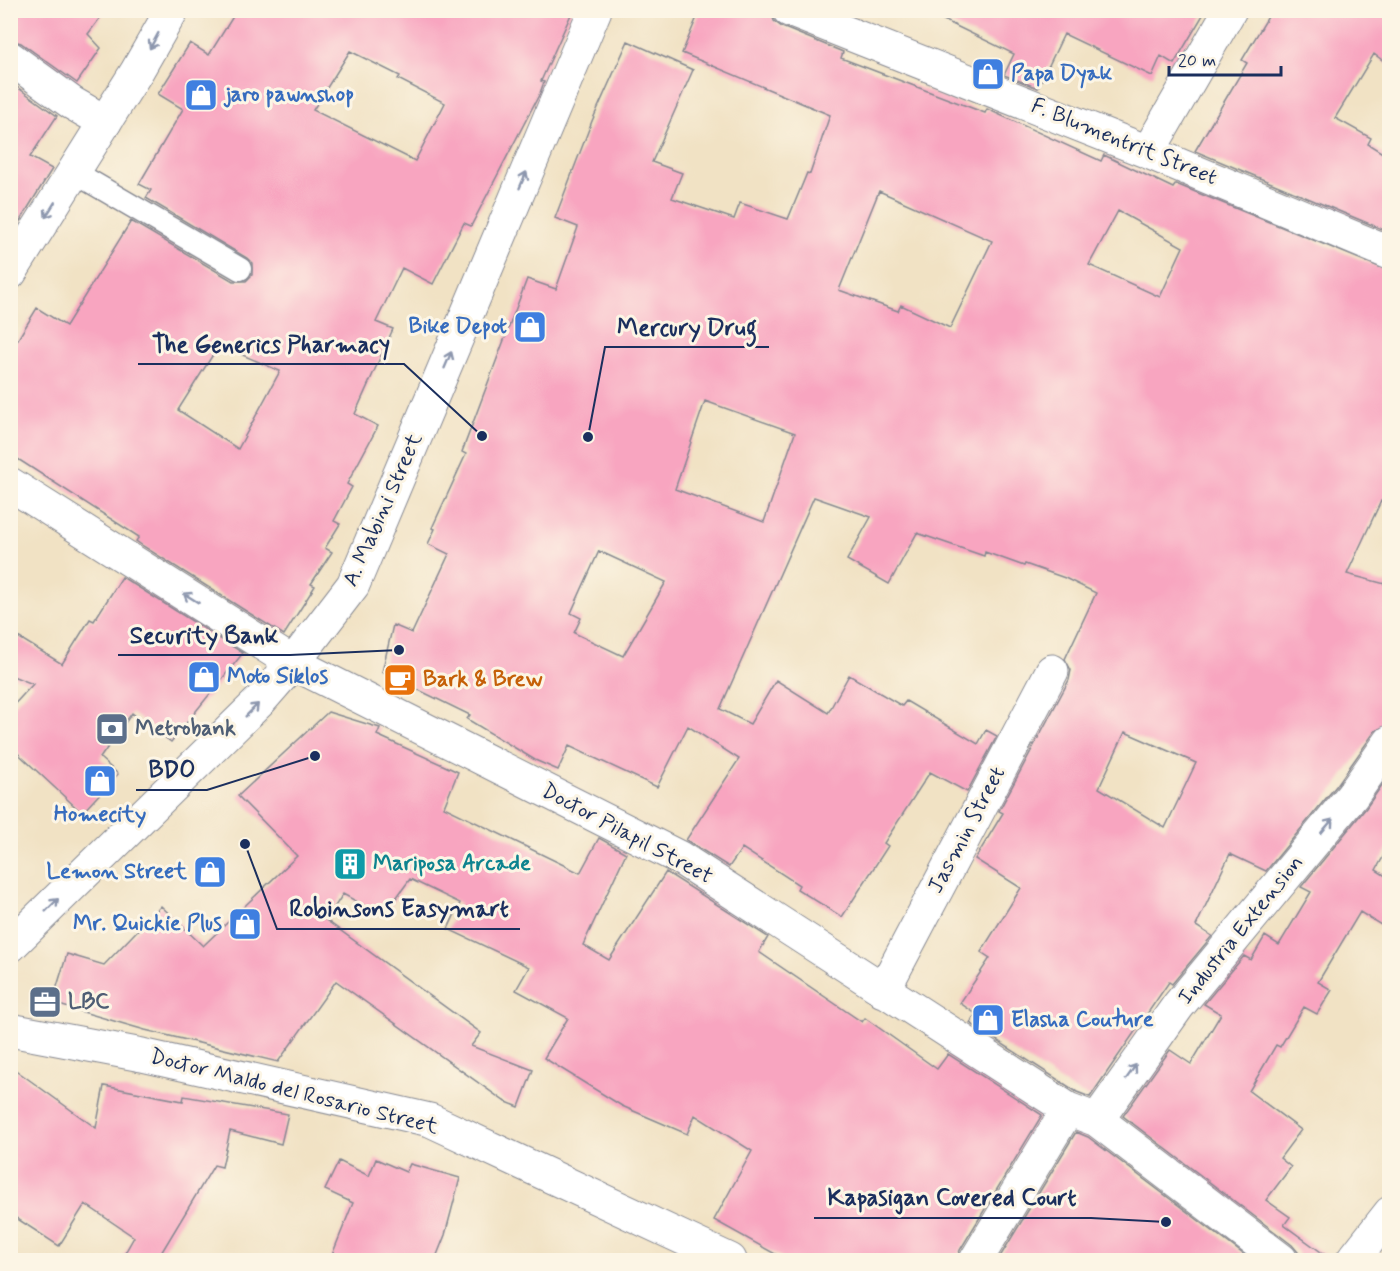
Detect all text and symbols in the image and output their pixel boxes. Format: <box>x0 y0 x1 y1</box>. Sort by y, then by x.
one-way arrow <box>148 32 160 49</box>
scale bar <box>1169 39 1282 77</box>
text: 20 m <box>1178 49 1216 73</box>
shop icon: Papa Dyak <box>970 56 1006 92</box>
place label: Papa Dyak <box>1011 60 1113 89</box>
shop icon: jaro pawnshop <box>183 77 219 113</box>
place label: jaro pawnshop <box>223 81 354 109</box>
street label: F. Blumentrit Street <box>1027 92 1221 192</box>
one-way arrow <box>518 172 529 190</box>
one-way arrow <box>44 201 57 218</box>
callout: Mercury Drug <box>605 305 769 347</box>
shop icon: Bike Depot <box>512 309 548 345</box>
place label: Bike Depot <box>409 313 507 341</box>
text: Mercury Drug <box>617 313 757 347</box>
callout: The Generics Pharmacy <box>138 322 404 364</box>
text: The Generics Pharmacy <box>152 330 390 361</box>
one-way arrow <box>443 351 454 370</box>
street label: A. Mabini Street <box>337 429 429 591</box>
one-way arrow <box>183 592 200 604</box>
callout: Security Bank <box>118 613 290 655</box>
text: Security Bank <box>130 621 279 652</box>
shop icon: Moto Siklos <box>186 659 222 695</box>
cafe icon: Bark & Brew <box>382 662 418 698</box>
place label: Moto Siklos <box>227 663 328 691</box>
place label: Bark & Brew <box>423 666 543 694</box>
one-way arrow <box>244 702 259 717</box>
bank icon: Metrobank <box>94 711 130 747</box>
place label: Metrobank <box>135 715 236 743</box>
callout: BDO <box>136 748 207 790</box>
text: BDO <box>149 755 196 786</box>
street label: Jasmin Street <box>922 762 1012 898</box>
shop icon: Homecity <box>82 763 118 799</box>
street label: Doctor Pilapil Street <box>536 777 718 891</box>
place label: Homecity <box>54 801 146 829</box>
one-way arrow <box>1320 818 1333 834</box>
building icon: Mariposa Arcade <box>332 846 368 882</box>
street label: Industria Extension <box>1172 849 1310 1011</box>
place label: Mariposa Arcade <box>373 850 531 878</box>
shop icon: Lemon Street <box>192 854 228 890</box>
place label: Lemon Street <box>47 858 188 886</box>
callout: Robinsons Easymart <box>277 887 520 929</box>
text: Robinsons Easymart <box>289 894 509 925</box>
one-way arrow <box>45 897 60 912</box>
shop icon: Mr. Quickie Plus <box>227 906 263 942</box>
place label: Mr. Quickie Plus <box>73 910 222 938</box>
office icon: LBC <box>27 984 63 1020</box>
place label: LBC <box>68 988 110 1016</box>
shop icon: Elasha Couture <box>970 1002 1006 1038</box>
place label: Elasha Couture <box>1011 1006 1154 1034</box>
street label: Doctor Maldo del Rosario Street <box>147 1043 441 1141</box>
one-way arrow <box>1125 1065 1137 1081</box>
callout: Kapasigan Covered Court <box>814 1176 1091 1218</box>
text: Kapasigan Covered Court <box>828 1183 1076 1215</box>

